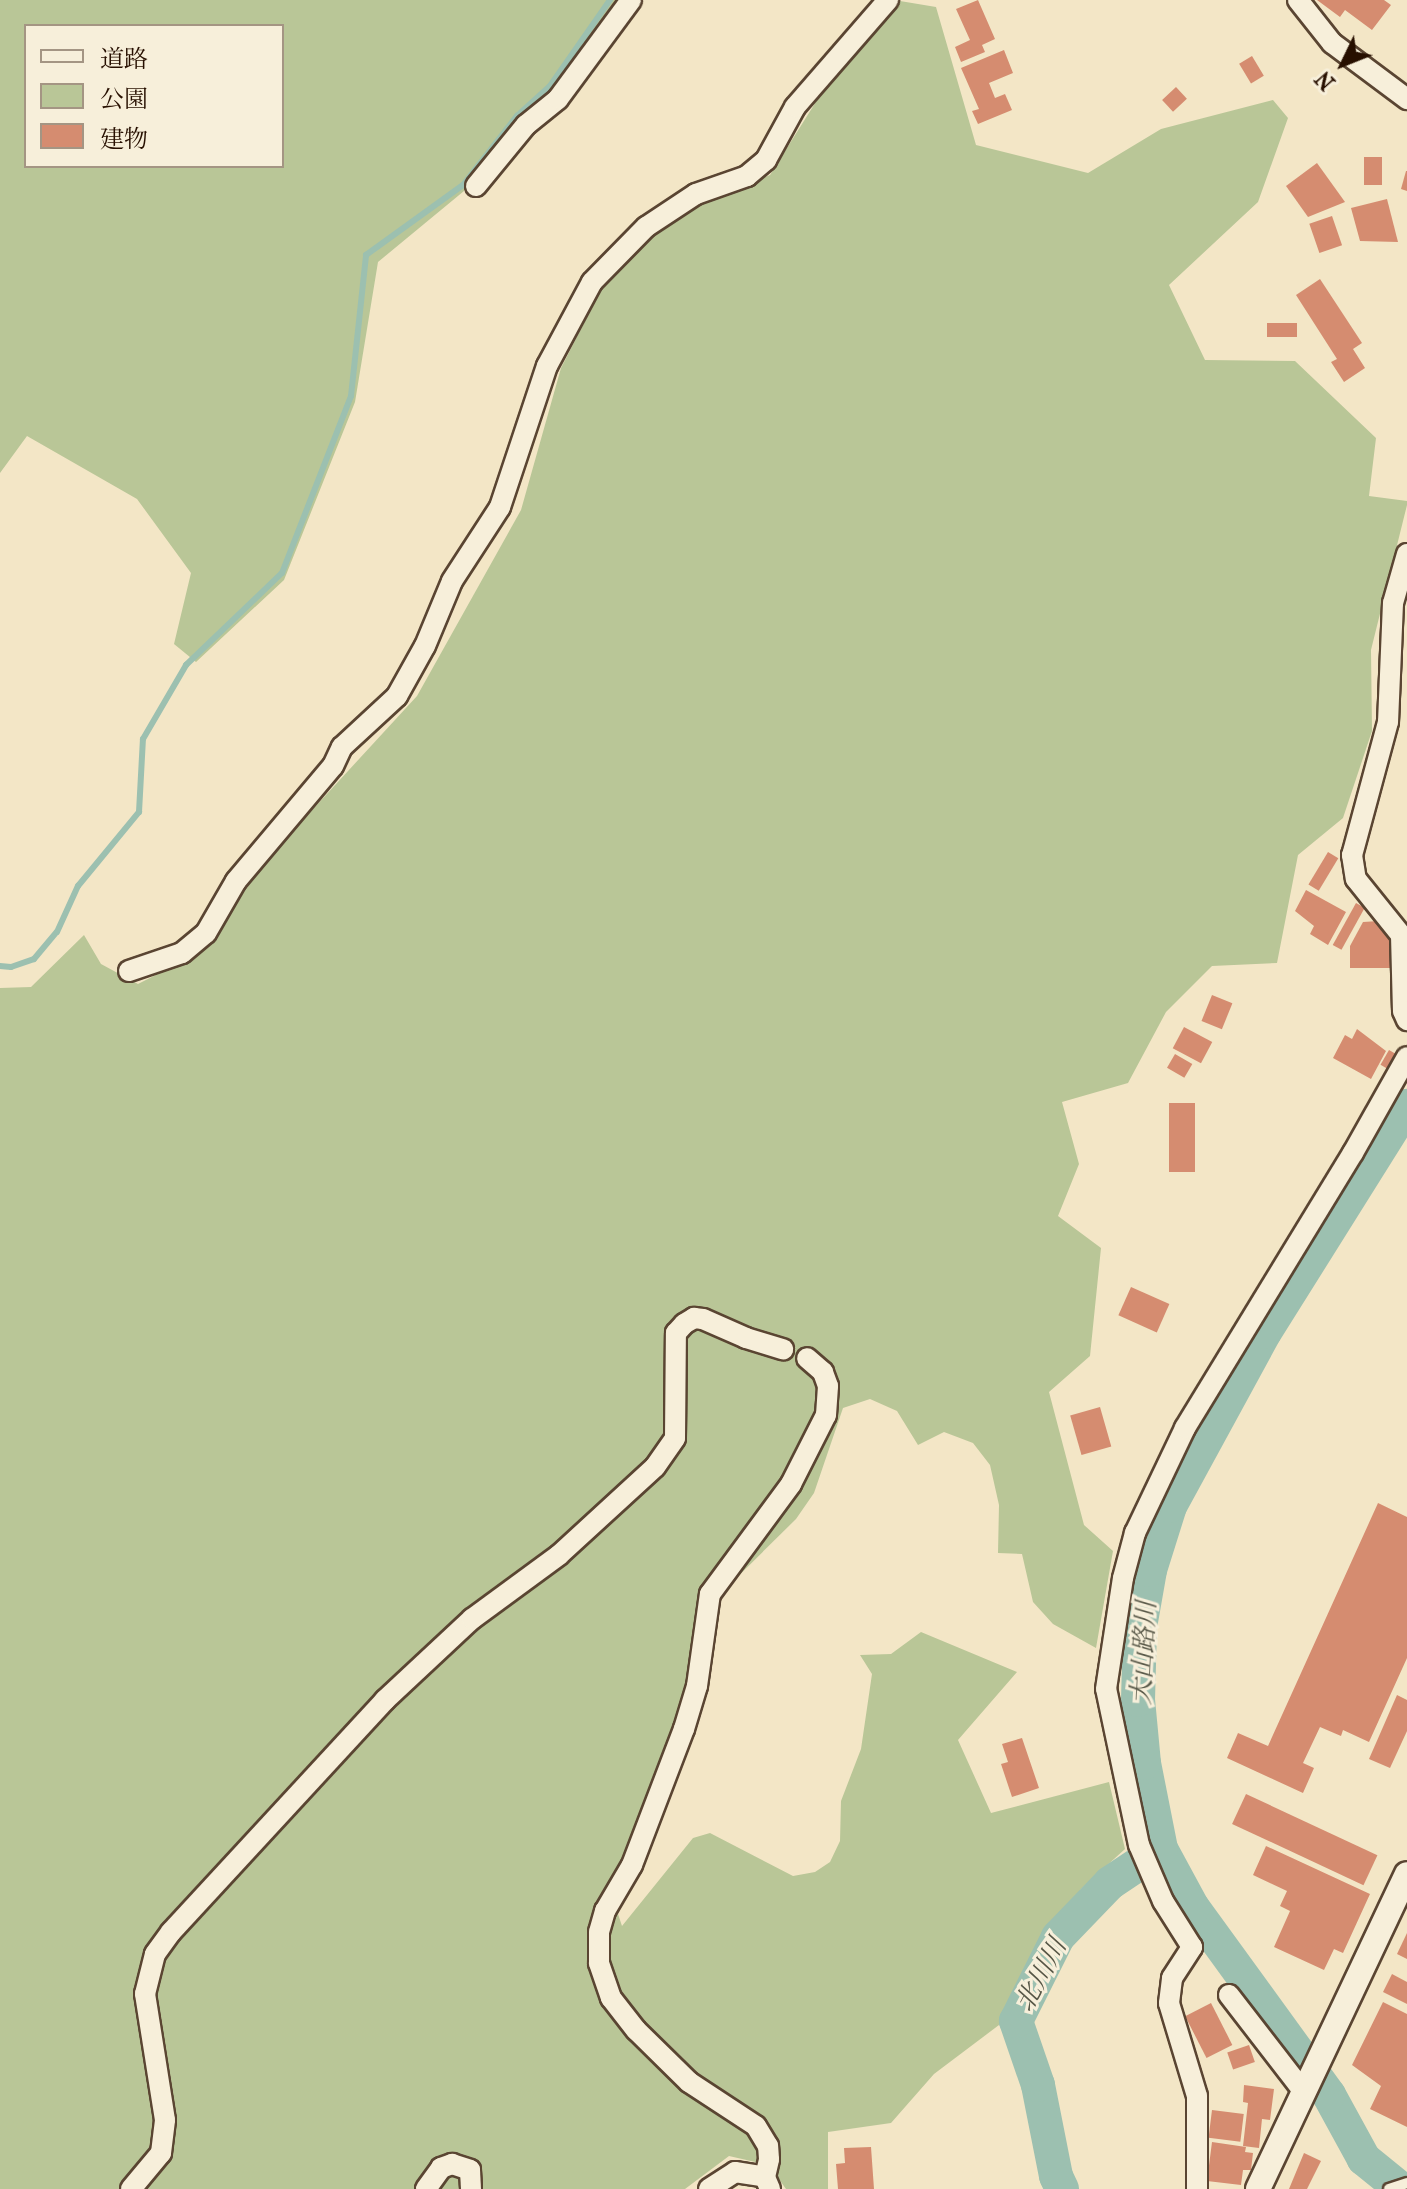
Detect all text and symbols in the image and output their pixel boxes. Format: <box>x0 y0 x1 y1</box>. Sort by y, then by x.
legend <box>24 24 284 168</box>
north arrow <box>1303 24 1383 104</box>
text: 道路 <box>100 45 148 73</box>
text: N <box>1310 65 1341 95</box>
text: 公園 <box>100 85 148 113</box>
text: 建物 <box>100 125 148 153</box>
water label: 大山路川 <box>1126 1600 1162 1706</box>
water label: 北川川 <box>1009 1933 1073 2017</box>

